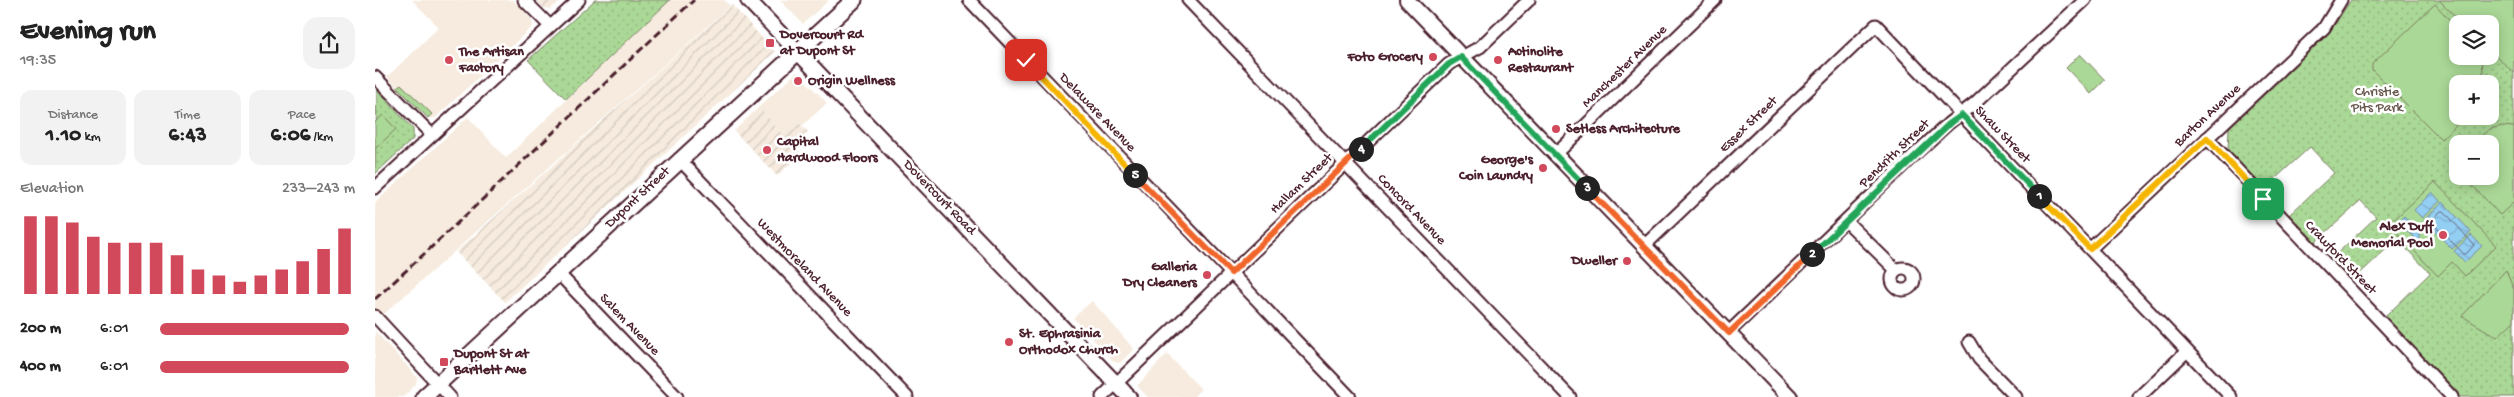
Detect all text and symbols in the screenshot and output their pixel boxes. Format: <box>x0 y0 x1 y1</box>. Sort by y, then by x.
map controls <box>2449 15 2499 185</box>
button: layers <box>2449 15 2499 65</box>
text: Evening run <box>20 16 156 49</box>
button: share <box>303 17 355 69</box>
street label: Manchester Avenue <box>1579 21 1672 112</box>
place label: Dovercourt Rd at Dupont St <box>778 27 865 60</box>
marker: Dovercourt Rd at Dupont St <box>764 37 776 49</box>
pin <box>1005 39 1047 81</box>
place label: The Artisan Factory <box>458 44 524 77</box>
place label: Actinolite Restaurant <box>1507 44 1574 77</box>
icon: check <box>1012 46 1040 74</box>
place label: Foto Grocery <box>1346 49 1423 66</box>
marker: Foto Grocery <box>1427 51 1439 63</box>
text: 19:35 <box>20 52 56 71</box>
marker: The Artisan Factory <box>443 54 455 66</box>
marker: Actinolite Restaurant <box>1492 54 1504 66</box>
street label: Delaware Avenue <box>1054 69 1140 157</box>
place label: Origin Wellness <box>808 73 896 90</box>
marker: Origin Wellness <box>792 75 804 87</box>
button: + <box>2449 75 2499 125</box>
street label: Barton Avenue <box>2170 80 2245 152</box>
park label: Christie Pits Park <box>2350 84 2405 117</box>
street label: Essex Street <box>1716 92 1783 157</box>
street label: Shaw Street <box>1970 103 2034 168</box>
text: Distance <box>48 107 98 124</box>
text: Time <box>175 107 200 124</box>
text: Pace <box>288 107 316 124</box>
street label: Pendrith Street <box>1855 115 1935 193</box>
place label: Setless Architecture <box>1566 121 1681 138</box>
marker: Setless Architecture <box>1550 123 1562 135</box>
text: 1.10 <box>46 124 81 149</box>
text: 6:43 <box>168 124 207 149</box>
text: 6:06 <box>270 124 310 149</box>
text: km <box>81 129 101 146</box>
text: /km <box>310 129 333 146</box>
place label: Capital Hardwood Floors <box>776 134 879 167</box>
button: − <box>2449 135 2499 185</box>
pin: 4 <box>1349 136 1373 162</box>
text: 4 <box>1358 141 1365 158</box>
marker: Capital Hardwood Floors <box>761 144 773 156</box>
street label: Hallam Street <box>1267 149 1338 218</box>
place label: George's Coin Laundry <box>1458 152 1534 185</box>
street label: Dovercourt Road <box>898 156 980 240</box>
pin: 5 <box>1123 162 1147 188</box>
marker: George's Coin Laundry <box>1537 162 1549 174</box>
street label: Dupont Street <box>601 163 675 233</box>
text: 5 <box>1132 167 1139 184</box>
street label: Concord Avenue <box>1373 171 1450 250</box>
pin: 3 <box>1575 176 1599 200</box>
pin <box>2242 178 2284 220</box>
text: Elevation <box>20 180 84 199</box>
text: 233–243 m <box>282 180 355 199</box>
text: 3 <box>1584 180 1591 197</box>
pin: 1 <box>2027 184 2051 208</box>
icon: arrive <box>2249 185 2277 213</box>
text: 1 <box>2037 188 2042 205</box>
street label: Westmoreland Avenue <box>753 215 856 321</box>
street label: Crawford Street <box>2300 217 2381 300</box>
place label: Alex Duff Memorial Pool <box>2351 219 2435 252</box>
marker: Alex Duff Memorial Pool <box>2437 229 2449 241</box>
pin: 2 <box>1799 242 1825 266</box>
text: 2 <box>1809 246 1816 263</box>
place label: Dweller <box>1569 253 1619 270</box>
marker: Dweller <box>1621 255 1633 267</box>
place label: Galleria Dry Cleaners <box>1121 259 1198 292</box>
marker: Galleria Dry Cleaners <box>1201 269 1213 281</box>
street label: Salem Avenue <box>595 290 663 360</box>
text: 200 m <box>20 320 61 339</box>
text: 6:01 <box>100 320 129 339</box>
place label: St. Ephrasinia Orthodox Church <box>1019 326 1118 359</box>
marker: St. Ephrasinia Orthodox Church <box>1003 336 1015 348</box>
place label: Dupont St at Bartlett Ave <box>452 346 530 379</box>
marker: Dupont St at Bartlett Ave <box>438 356 450 368</box>
text: 400 m <box>20 358 61 377</box>
text: 6:01 <box>100 358 129 377</box>

